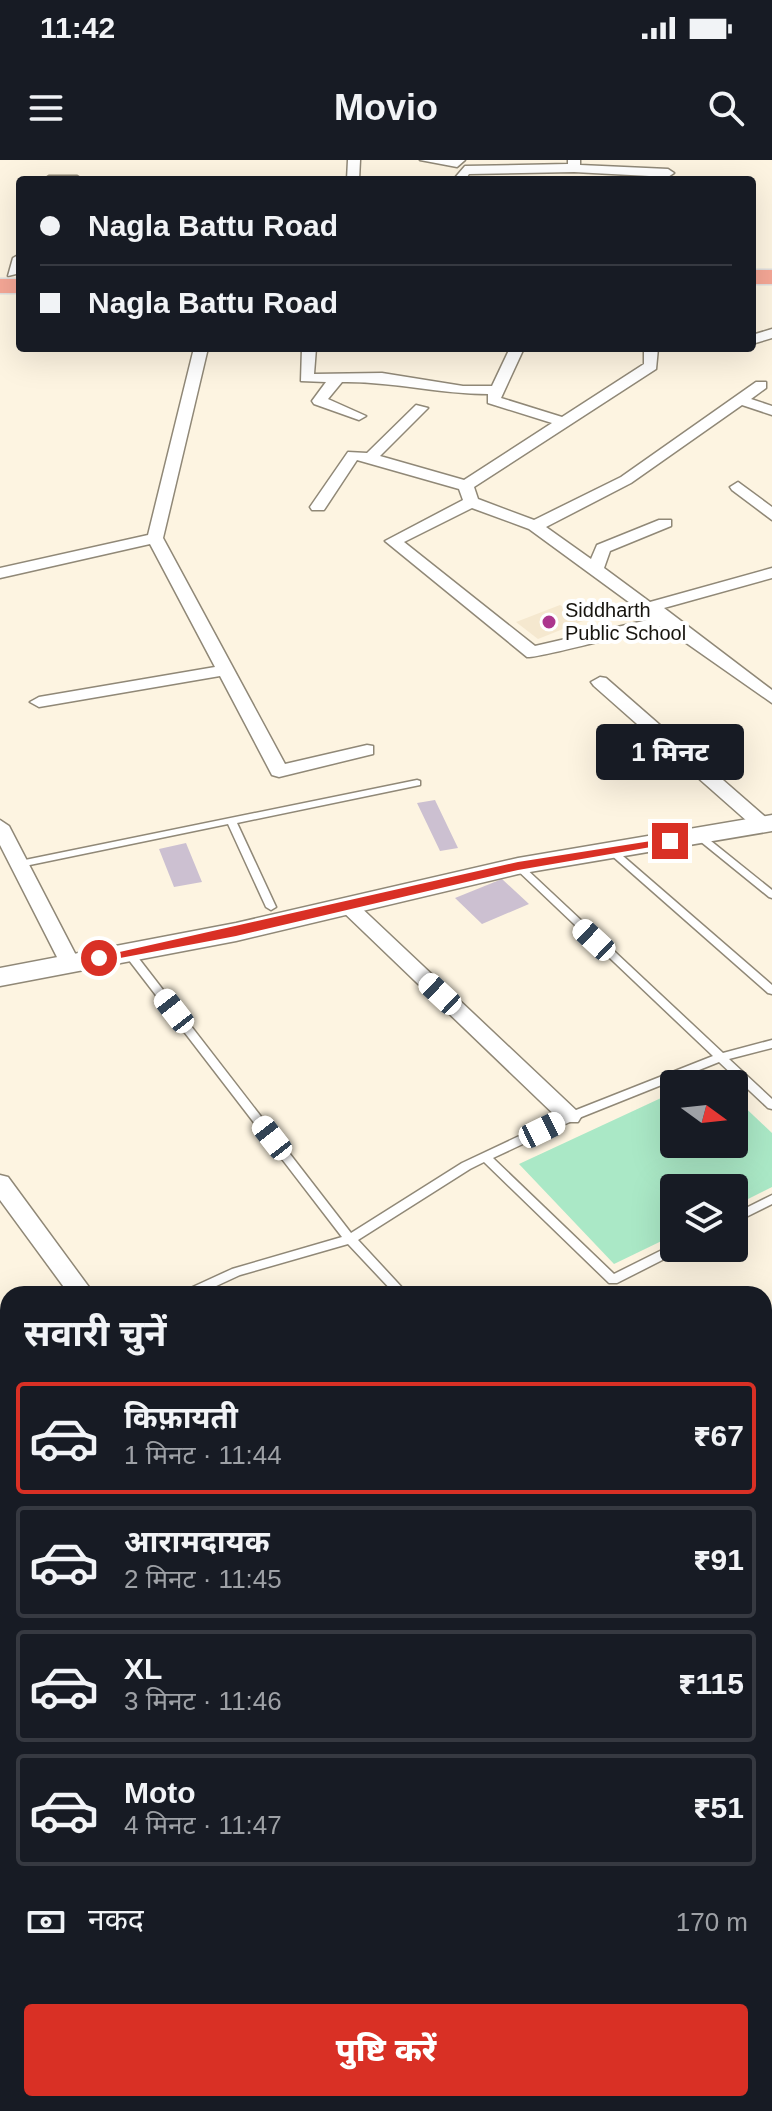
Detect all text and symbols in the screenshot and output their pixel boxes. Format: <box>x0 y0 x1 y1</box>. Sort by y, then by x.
text: 11:42 <box>40 11 115 44</box>
icon: menu <box>24 86 68 130</box>
icon: search <box>704 86 748 130</box>
text: Movio <box>334 87 438 128</box>
text: Nagla Battu Road <box>88 209 338 242</box>
text: Nagla Battu Road <box>88 286 338 319</box>
place label: Siddharth Public School <box>565 599 686 644</box>
marker: Siddharth Public School <box>540 613 558 631</box>
callout: 1 मिनट <box>596 725 744 781</box>
text: 1 मिनट <box>631 737 709 767</box>
route end <box>652 823 688 859</box>
car <box>568 915 620 965</box>
route start <box>81 940 117 976</box>
car <box>414 969 466 1019</box>
car <box>150 985 198 1037</box>
north arrow <box>660 1070 748 1158</box>
map controls <box>660 1070 748 1262</box>
car <box>515 1109 569 1151</box>
car <box>248 1112 296 1164</box>
button: layers <box>660 1174 748 1262</box>
text: सवारी चुनें <box>24 1313 166 1354</box>
text: किफ़ायती <box>124 1401 238 1434</box>
icon: car <box>28 1402 100 1474</box>
text: ₹67 <box>693 1419 744 1452</box>
text: 1 मिनट · 11:44 <box>124 1440 282 1470</box>
text: आरामदायक <box>124 1525 270 1558</box>
icon: car <box>28 1526 100 1598</box>
text: ₹91 <box>693 1543 744 1576</box>
text: 2 मिनट · 11:45 <box>124 1564 282 1594</box>
icon: car <box>28 1650 100 1722</box>
text: XL <box>124 1652 162 1685</box>
text: ₹115 <box>678 1667 744 1700</box>
text: 3 मिनट · 11:46 <box>124 1686 282 1716</box>
icon: car <box>28 1774 100 1846</box>
text: Moto <box>124 1776 196 1809</box>
text: ₹51 <box>693 1791 744 1824</box>
text: 4 मिनट · 11:47 <box>124 1810 282 1840</box>
icon: cash <box>24 1900 68 1944</box>
text: नकद <box>88 1903 144 1936</box>
text: 170 m <box>676 1907 748 1937</box>
button: पुष्टि करें <box>24 2004 748 2096</box>

